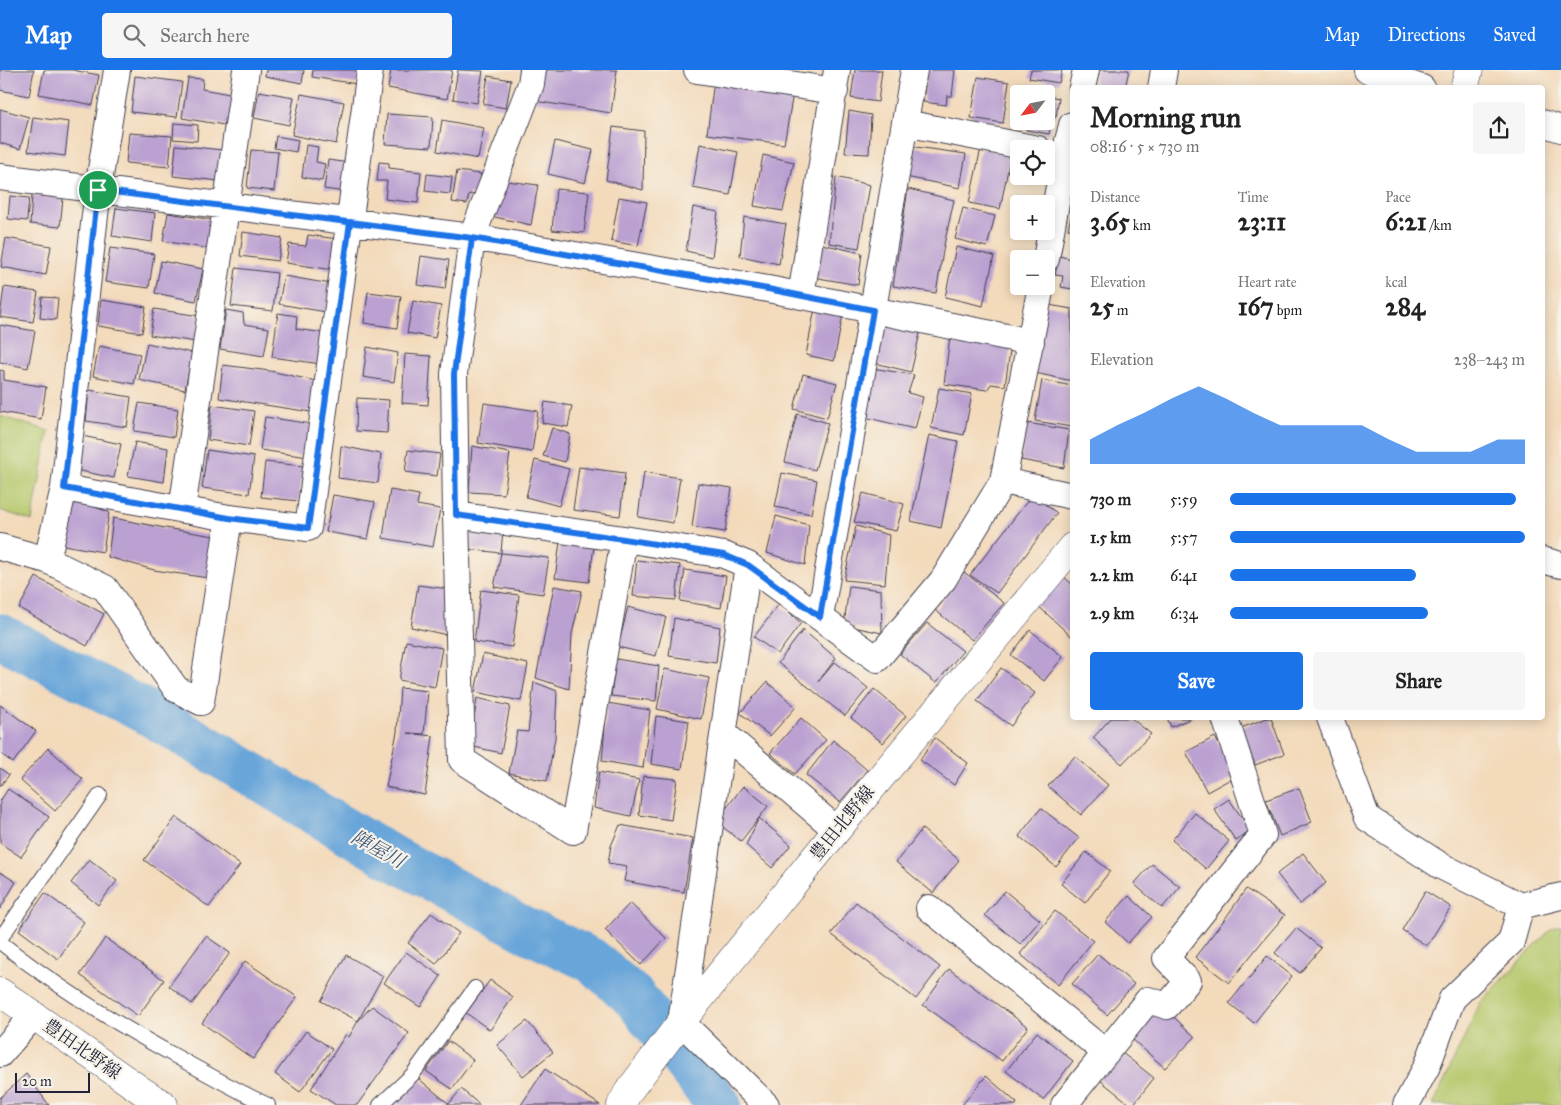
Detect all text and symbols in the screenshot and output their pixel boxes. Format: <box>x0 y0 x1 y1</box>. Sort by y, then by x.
search box <box>102 13 452 58</box>
text: Map <box>25 20 72 50</box>
icon: search <box>120 21 148 49</box>
text: Search here <box>160 24 250 47</box>
text: Map <box>1324 24 1360 46</box>
text: Directions <box>1388 24 1465 46</box>
text: Saved <box>1493 24 1536 46</box>
north arrow <box>1010 85 1055 130</box>
map controls <box>1010 85 1055 295</box>
text: Morning run <box>1090 100 1241 135</box>
button: share <box>1473 102 1525 154</box>
text: 08:16 · 5 × 730 m <box>1090 137 1199 156</box>
button: locate <box>1010 140 1055 185</box>
pin <box>77 169 119 211</box>
icon: arrive <box>84 176 112 204</box>
text: Distance <box>1090 189 1140 206</box>
text: Time <box>1238 189 1269 206</box>
text: Pace <box>1385 189 1411 206</box>
button: + <box>1010 195 1055 240</box>
text: 3.65 <box>1090 206 1130 237</box>
text: 23:11 <box>1238 206 1286 237</box>
text: 6:21 <box>1385 206 1427 237</box>
text: km <box>1130 217 1151 234</box>
text: /km <box>1427 217 1452 234</box>
button: − <box>1010 250 1055 295</box>
text: Elevation <box>1090 274 1146 291</box>
text: Heart rate <box>1238 274 1297 291</box>
text: kcal <box>1385 274 1407 291</box>
text: 25 <box>1090 291 1114 322</box>
text: 167 <box>1238 291 1274 322</box>
text: 284 <box>1385 291 1425 322</box>
text: m <box>1114 302 1129 319</box>
text: bpm <box>1274 302 1302 319</box>
text: Elevation <box>1090 350 1154 369</box>
text: 238–243 m <box>1454 350 1525 369</box>
text: 730 m <box>1090 490 1131 509</box>
text: 5:59 <box>1170 490 1198 509</box>
text: 1.5 km <box>1090 528 1131 547</box>
text: 5:57 <box>1170 528 1197 547</box>
text: 2.2 km <box>1090 566 1134 585</box>
text: 6:41 <box>1170 566 1197 585</box>
text: 2.9 km <box>1090 604 1134 623</box>
text: 6:34 <box>1170 604 1198 623</box>
button: Save <box>1090 652 1303 710</box>
button: Share <box>1313 652 1525 710</box>
street label: 豊田北野線 <box>805 781 879 865</box>
water label: 陣屋川 <box>347 825 410 874</box>
street label: 豊田北野線 <box>39 1014 125 1084</box>
scale bar <box>15 1070 90 1093</box>
text: 20 m <box>22 1073 52 1090</box>

